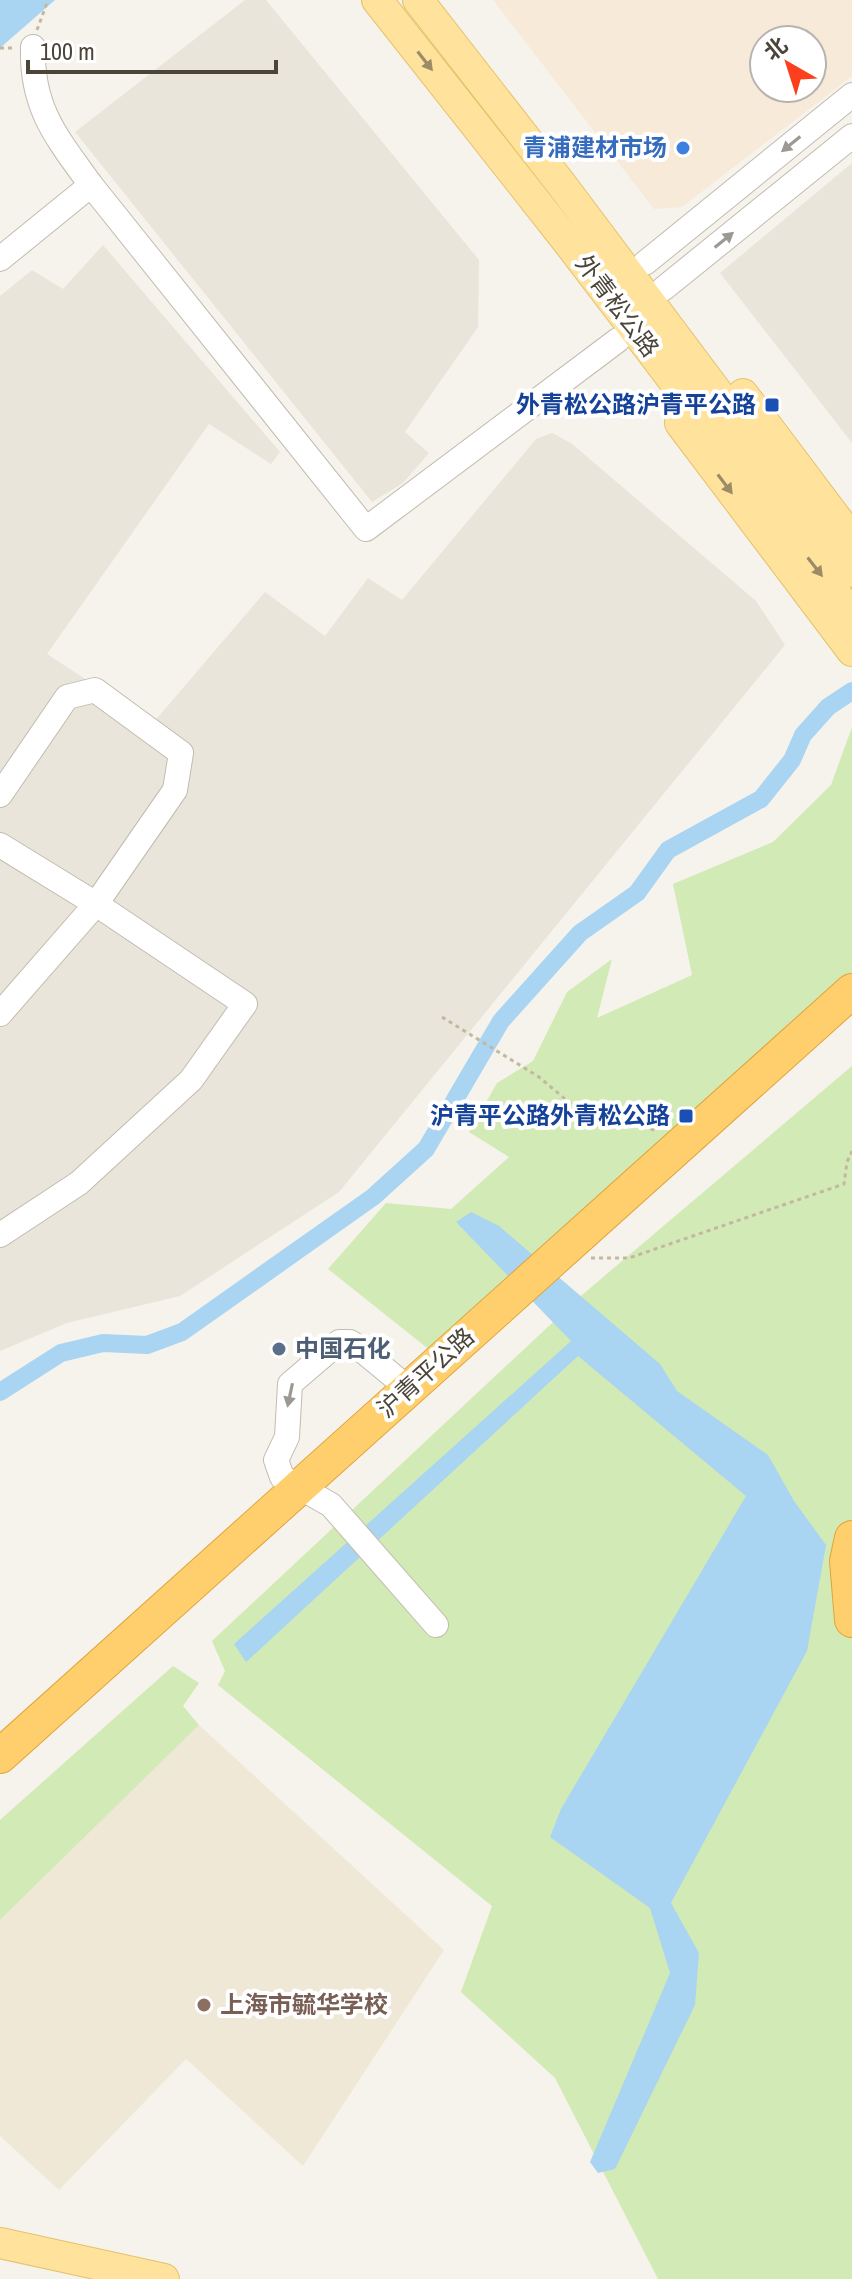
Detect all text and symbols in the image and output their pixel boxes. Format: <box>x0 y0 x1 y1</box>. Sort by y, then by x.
scale bar <box>28 24 276 74</box>
north arrow <box>748 24 828 104</box>
text: 北 <box>757 30 793 67</box>
text: 100 m <box>40 35 95 67</box>
one-way arrow <box>416 51 433 71</box>
place label: 青浦建材市场 <box>523 131 667 163</box>
one-way arrow <box>781 136 802 153</box>
marker: 青浦建材市场 <box>674 139 692 157</box>
one-way arrow <box>714 232 734 249</box>
street label: 外青松公路 <box>569 248 667 363</box>
place label: 外青松公路沪青平公路 <box>516 388 756 420</box>
marker: 外青松公路沪青平公路 <box>763 396 781 414</box>
one-way arrow <box>717 474 733 495</box>
one-way arrow <box>806 557 822 577</box>
place label: 沪青平公路外青松公路 <box>430 1099 670 1131</box>
marker: 沪青平公路外青松公路 <box>677 1107 695 1125</box>
street label: 沪青平公路 <box>370 1320 481 1424</box>
place label: 中国石化 <box>295 1332 391 1364</box>
marker: 中国石化 <box>270 1340 288 1358</box>
one-way arrow <box>283 1383 295 1408</box>
place label: 上海市毓华学校 <box>220 1988 388 2020</box>
marker: 上海市毓华学校 <box>195 1996 213 2014</box>

